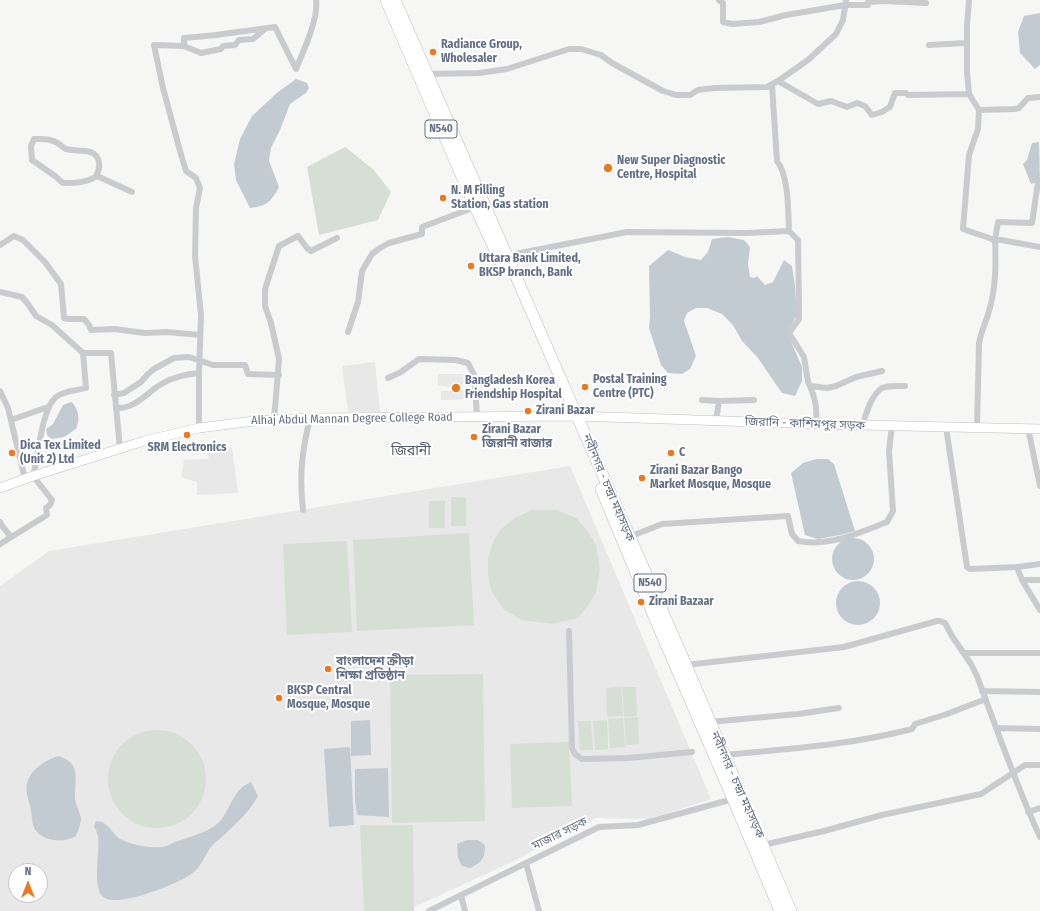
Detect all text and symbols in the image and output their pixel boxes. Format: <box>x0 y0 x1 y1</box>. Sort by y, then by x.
place label: Radiance Group, Wholesaler <box>441 38 522 66</box>
marker: Radiance Group, Wholesaler <box>428 47 438 57</box>
road number: N540 <box>425 120 457 138</box>
place label: New Super Diagnostic Centre, Hospital <box>617 154 726 182</box>
marker: New Super Diagnostic Centre, Hospital <box>602 162 614 174</box>
place label: N. M Filling Station, Gas station <box>451 184 549 212</box>
marker: N. M Filling Station, Gas station <box>438 193 448 203</box>
place label: Uttara Bank Limited, BKSP branch, Bank <box>479 252 581 280</box>
marker: Uttara Bank Limited, BKSP branch, Bank <box>466 261 476 271</box>
place label: Postal Training Centre (PTC) <box>593 373 667 401</box>
place label: Bangladesh Korea Friendship Hospital <box>465 374 562 402</box>
marker: Bangladesh Korea Friendship Hospital <box>450 382 462 394</box>
marker: Postal Training Centre (PTC) <box>580 382 590 392</box>
place label: Zirani Bazar <box>536 404 595 418</box>
marker: Zirani Bazar <box>523 406 533 416</box>
street label: Alhaj Abdul Mannan Degree College Road <box>251 410 453 428</box>
street label: জিরানি - কাশিমপুর সড়ক <box>745 415 865 433</box>
place label: Zirani Bazar জিরানী বাজার <box>482 423 552 451</box>
marker: SRM Electronics <box>182 430 192 440</box>
marker: Zirani Bazar জিরানী বাজার <box>469 432 479 442</box>
street label: নবীনগর - চন্দ্রা মহাসড়ক <box>579 432 637 544</box>
place label: Dica Tex Limited (Unit 2) Ltd <box>20 439 101 467</box>
place label: SRM Electronics <box>148 441 226 455</box>
district label: জিরানী <box>391 443 431 459</box>
place label: C <box>679 446 685 460</box>
marker: Dica Tex Limited (Unit 2) Ltd <box>7 448 17 458</box>
marker: C <box>666 448 676 458</box>
place label: Zirani Bazar Bango Market Mosque, Mosque <box>650 464 771 492</box>
marker: Zirani Bazar Bango Market Mosque, Mosque <box>637 473 647 483</box>
road number: N540 <box>634 574 666 592</box>
place label: Zirani Bazaar <box>649 595 714 609</box>
marker: Zirani Bazaar <box>636 597 646 607</box>
place label: বাংলাদেশ ক্রীড়া শিক্ষা প্রতিষ্ঠান <box>336 655 414 683</box>
marker: বাংলাদেশ ক্রীড়া শিক্ষা প্রতিষ্ঠান <box>323 664 333 674</box>
place label: BKSP Central Mosque, Mosque <box>287 684 370 712</box>
marker: BKSP Central Mosque, Mosque <box>274 693 284 703</box>
street label: নবীনগর - চন্দ্রা মহাসড়ক <box>707 729 767 841</box>
street label: মাজার সড়ক <box>530 814 590 854</box>
north arrow <box>8 863 48 903</box>
text: N <box>25 865 31 878</box>

